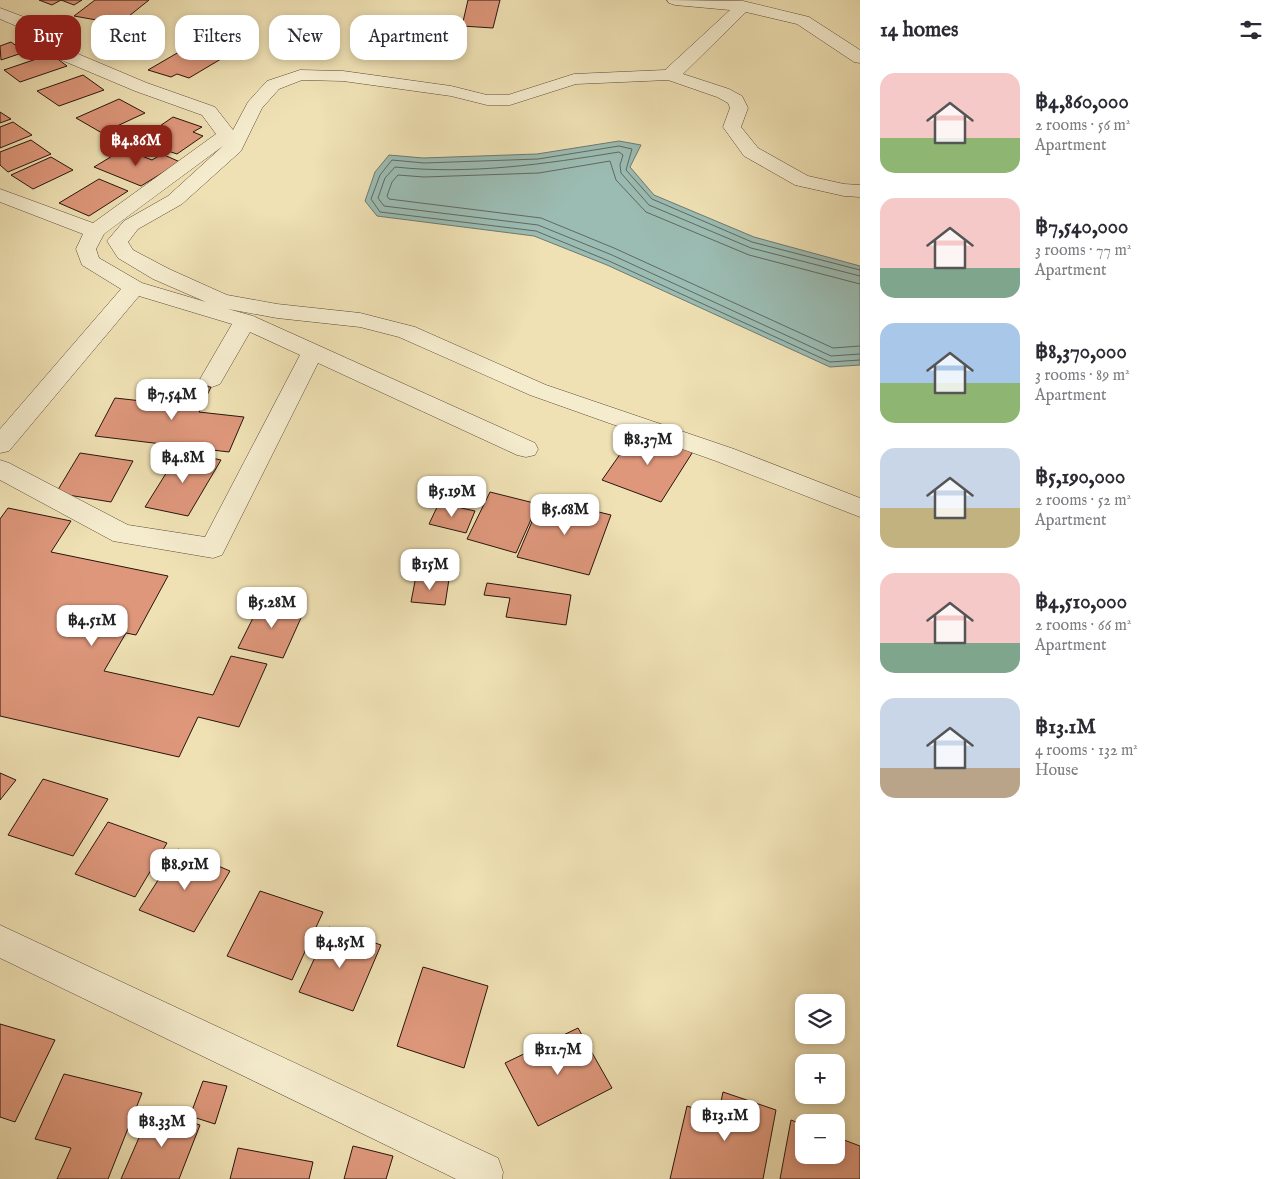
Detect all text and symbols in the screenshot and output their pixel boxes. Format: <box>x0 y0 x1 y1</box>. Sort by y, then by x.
chip: Buy <box>15 15 81 60</box>
chip: Rent <box>91 15 165 60</box>
chip: Filters <box>175 15 259 60</box>
chip: New <box>269 15 340 60</box>
chip: Apartment <box>350 15 467 60</box>
icon: filters <box>1237 16 1265 44</box>
text: 14 homes <box>880 17 958 44</box>
text: ฿4,860,000 <box>1035 89 1129 116</box>
icon: home <box>920 93 980 153</box>
text: 2 rooms · 56 m² <box>1035 116 1130 136</box>
pin: ฿4.86M <box>95 124 177 167</box>
text: ฿4.86M <box>111 131 161 151</box>
text: Apartment <box>1035 136 1106 156</box>
text: ฿7,540,000 <box>1035 214 1128 241</box>
icon: home <box>920 218 980 278</box>
text: 3 rooms · 77 m² <box>1035 241 1131 261</box>
text: Apartment <box>1035 261 1106 281</box>
text: ฿8,370,000 <box>1035 339 1127 366</box>
icon: home <box>920 343 980 403</box>
text: 3 rooms · 89 m² <box>1035 366 1130 386</box>
pin: ฿7.54M <box>131 378 213 421</box>
text: ฿7.54M <box>147 385 197 405</box>
text: Apartment <box>1035 386 1106 406</box>
pin: ฿8.37M <box>607 424 689 466</box>
text: ฿8.37M <box>624 430 672 450</box>
pin: ฿4.8M <box>148 442 218 484</box>
text: ฿4.8M <box>161 448 205 468</box>
text: ฿5,190,000 <box>1035 464 1125 491</box>
icon: home <box>920 468 980 528</box>
pin: ฿5.19M <box>411 476 493 518</box>
text: ฿5.19M <box>428 482 476 502</box>
text: 2 rooms · 52 m² <box>1035 491 1131 511</box>
pin: ฿5.68M <box>524 494 606 536</box>
text: ฿5.68M <box>541 500 589 520</box>
text: Apartment <box>1035 511 1106 531</box>
pin: ฿15M <box>400 548 460 591</box>
text: ฿15M <box>412 555 448 575</box>
pin: ฿5.28M <box>231 586 313 629</box>
text: ฿4,510,000 <box>1035 589 1127 616</box>
text: ฿5.28M <box>248 593 296 613</box>
icon: home <box>920 593 980 653</box>
pin: ฿4.51M <box>51 604 133 647</box>
text: ฿4.51M <box>68 611 116 631</box>
text: 2 rooms · 66 m² <box>1035 616 1131 636</box>
text: Apartment <box>1035 636 1106 656</box>
text: ฿13.1M <box>1035 714 1096 741</box>
icon: home <box>920 718 980 778</box>
text: 4 rooms · 132 m² <box>1035 741 1138 761</box>
text: House <box>1035 761 1078 781</box>
pin: ฿8.91M <box>144 848 226 891</box>
text: ฿8.91M <box>161 855 209 875</box>
pin: ฿4.85M <box>299 926 381 969</box>
text: ฿4.85M <box>316 933 364 953</box>
map controls <box>795 994 845 1164</box>
button: layers <box>795 994 845 1044</box>
pin: ฿11.7M <box>517 1034 599 1076</box>
text: ฿11.7M <box>534 1040 582 1060</box>
button: + <box>795 1054 845 1104</box>
pin: ฿13.1M <box>684 1100 766 1142</box>
pin: ฿8.33M <box>121 1106 203 1148</box>
text: ฿13.1M <box>702 1106 748 1126</box>
text: ฿8.33M <box>139 1112 185 1132</box>
button: − <box>795 1114 845 1164</box>

